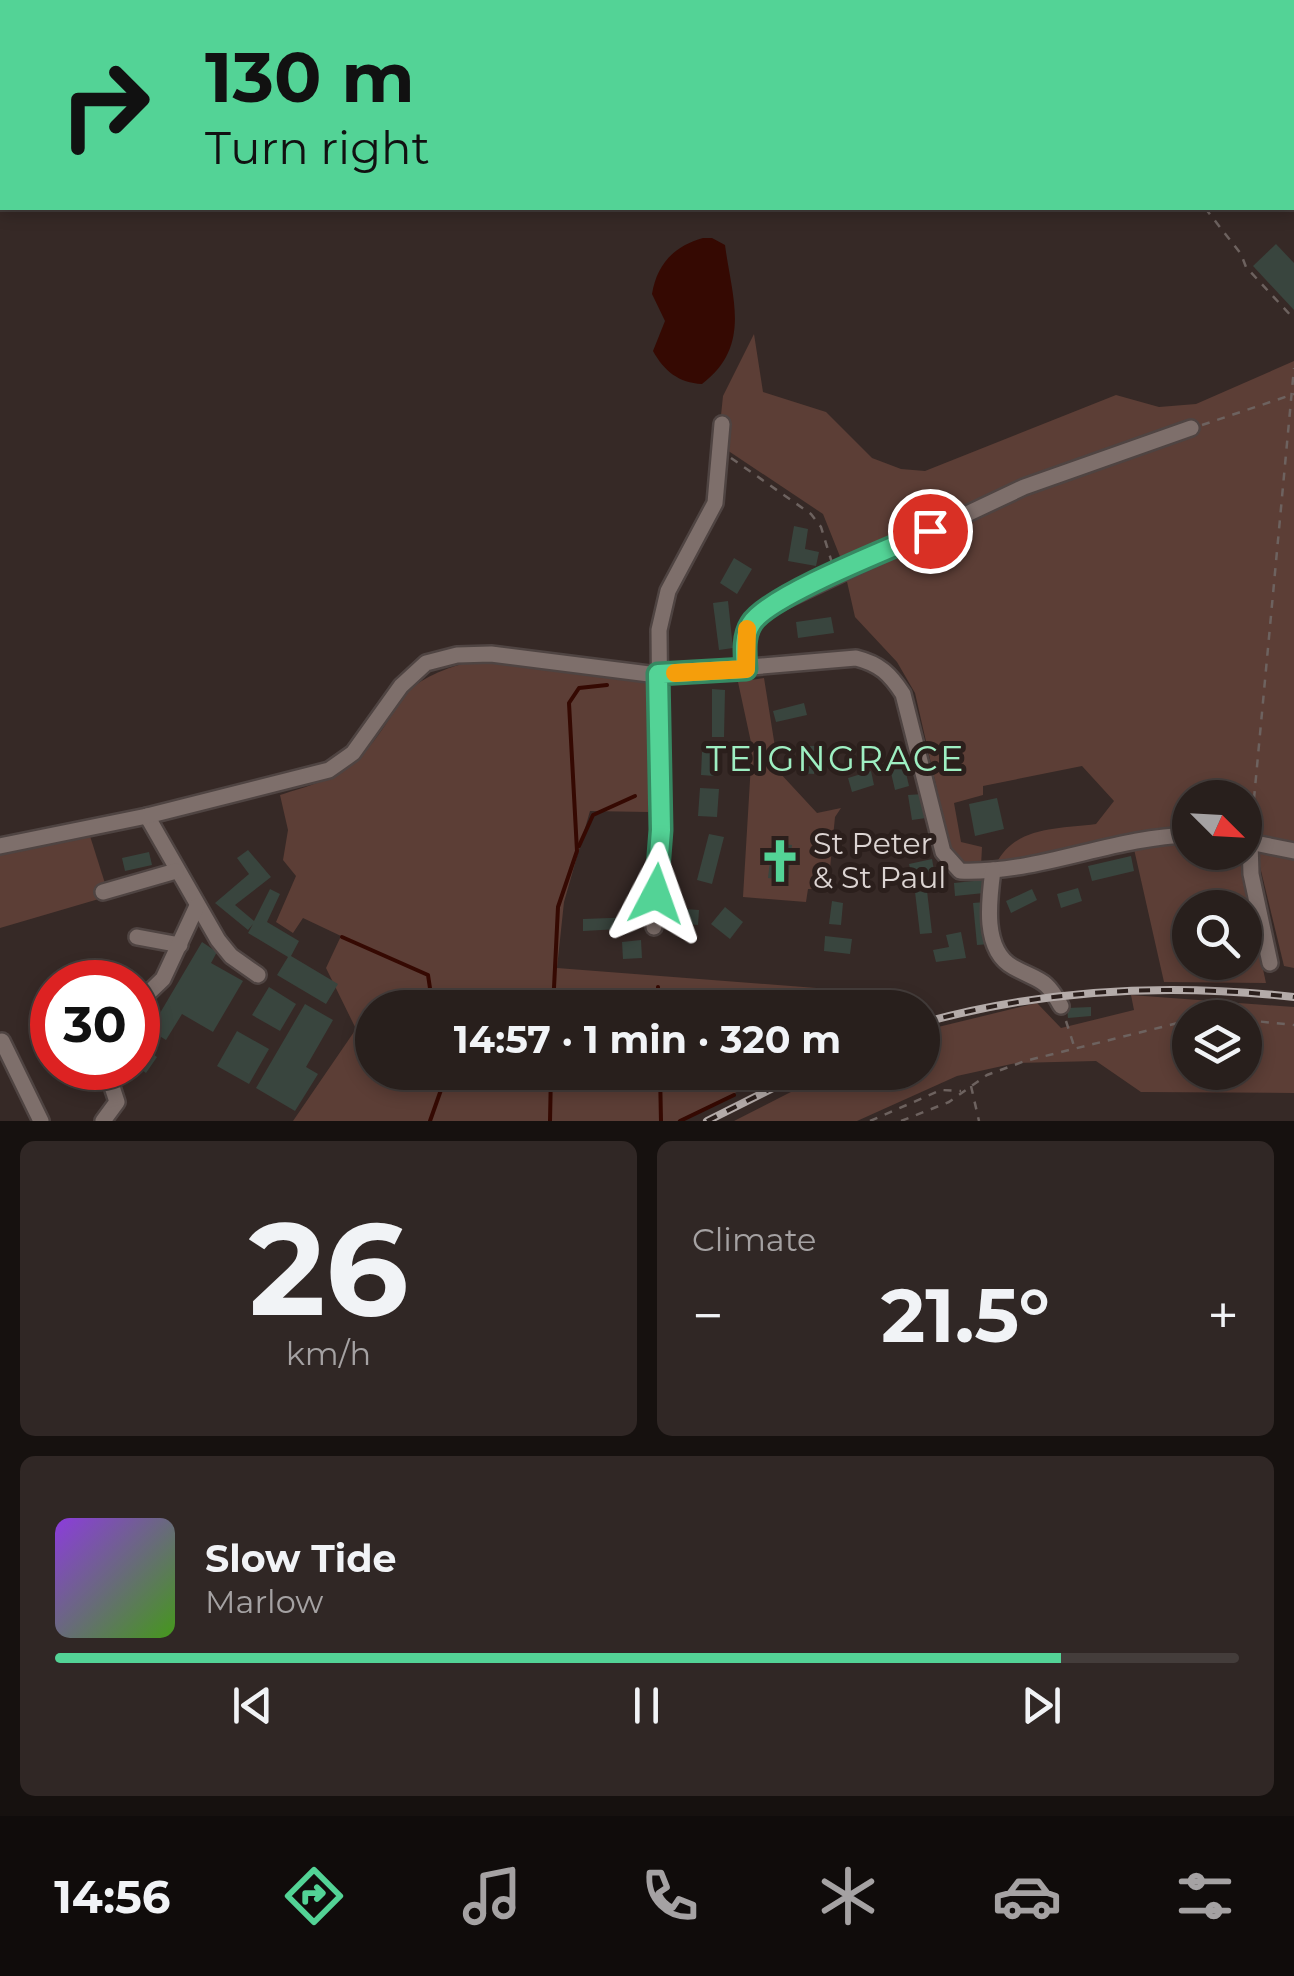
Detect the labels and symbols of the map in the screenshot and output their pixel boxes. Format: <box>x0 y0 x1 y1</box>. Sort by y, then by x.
pin <box>888 489 973 574</box>
district label: TEIGNGRACE <box>706 737 966 780</box>
north arrow <box>1172 780 1262 870</box>
place label: St Peter & St Paul <box>813 825 946 896</box>
church icon: St Peter & St Paul <box>756 837 804 885</box>
position arrow <box>604 842 708 946</box>
speed limit sign: 30 <box>30 960 160 1090</box>

